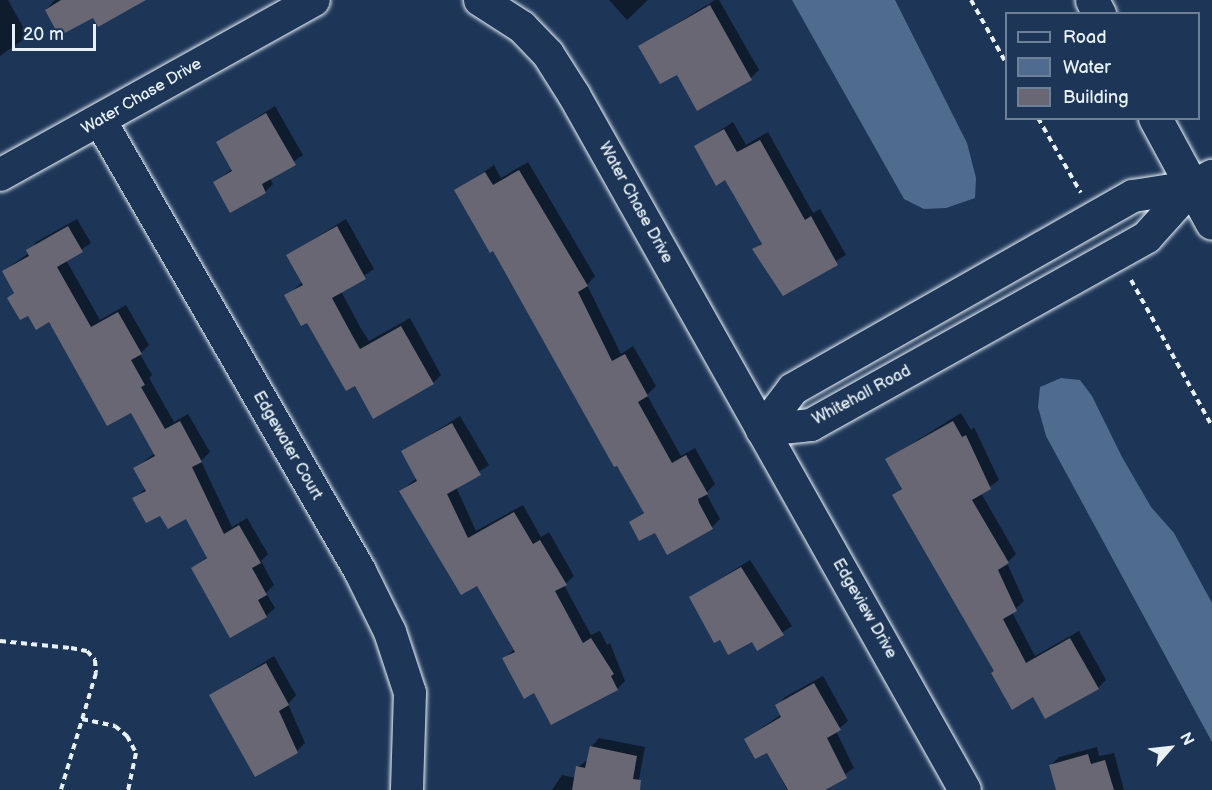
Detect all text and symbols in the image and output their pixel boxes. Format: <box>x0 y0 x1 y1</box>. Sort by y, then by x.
scale bar <box>15 12 99 50</box>
legend <box>1005 12 1200 120</box>
text: 20 m <box>23 24 64 45</box>
text: Road <box>1063 27 1107 48</box>
street label: Water Chase Drive <box>79 55 205 139</box>
text: Water <box>1063 57 1111 78</box>
text: Building <box>1063 87 1129 108</box>
street label: Water Chase Drive <box>594 139 676 267</box>
street label: Whitehall Road <box>810 362 914 430</box>
street label: Edgewater Court <box>248 388 326 504</box>
street label: Edgeview Drive <box>828 556 900 662</box>
north arrow <box>1140 718 1200 778</box>
text: N <box>1175 730 1198 749</box>

